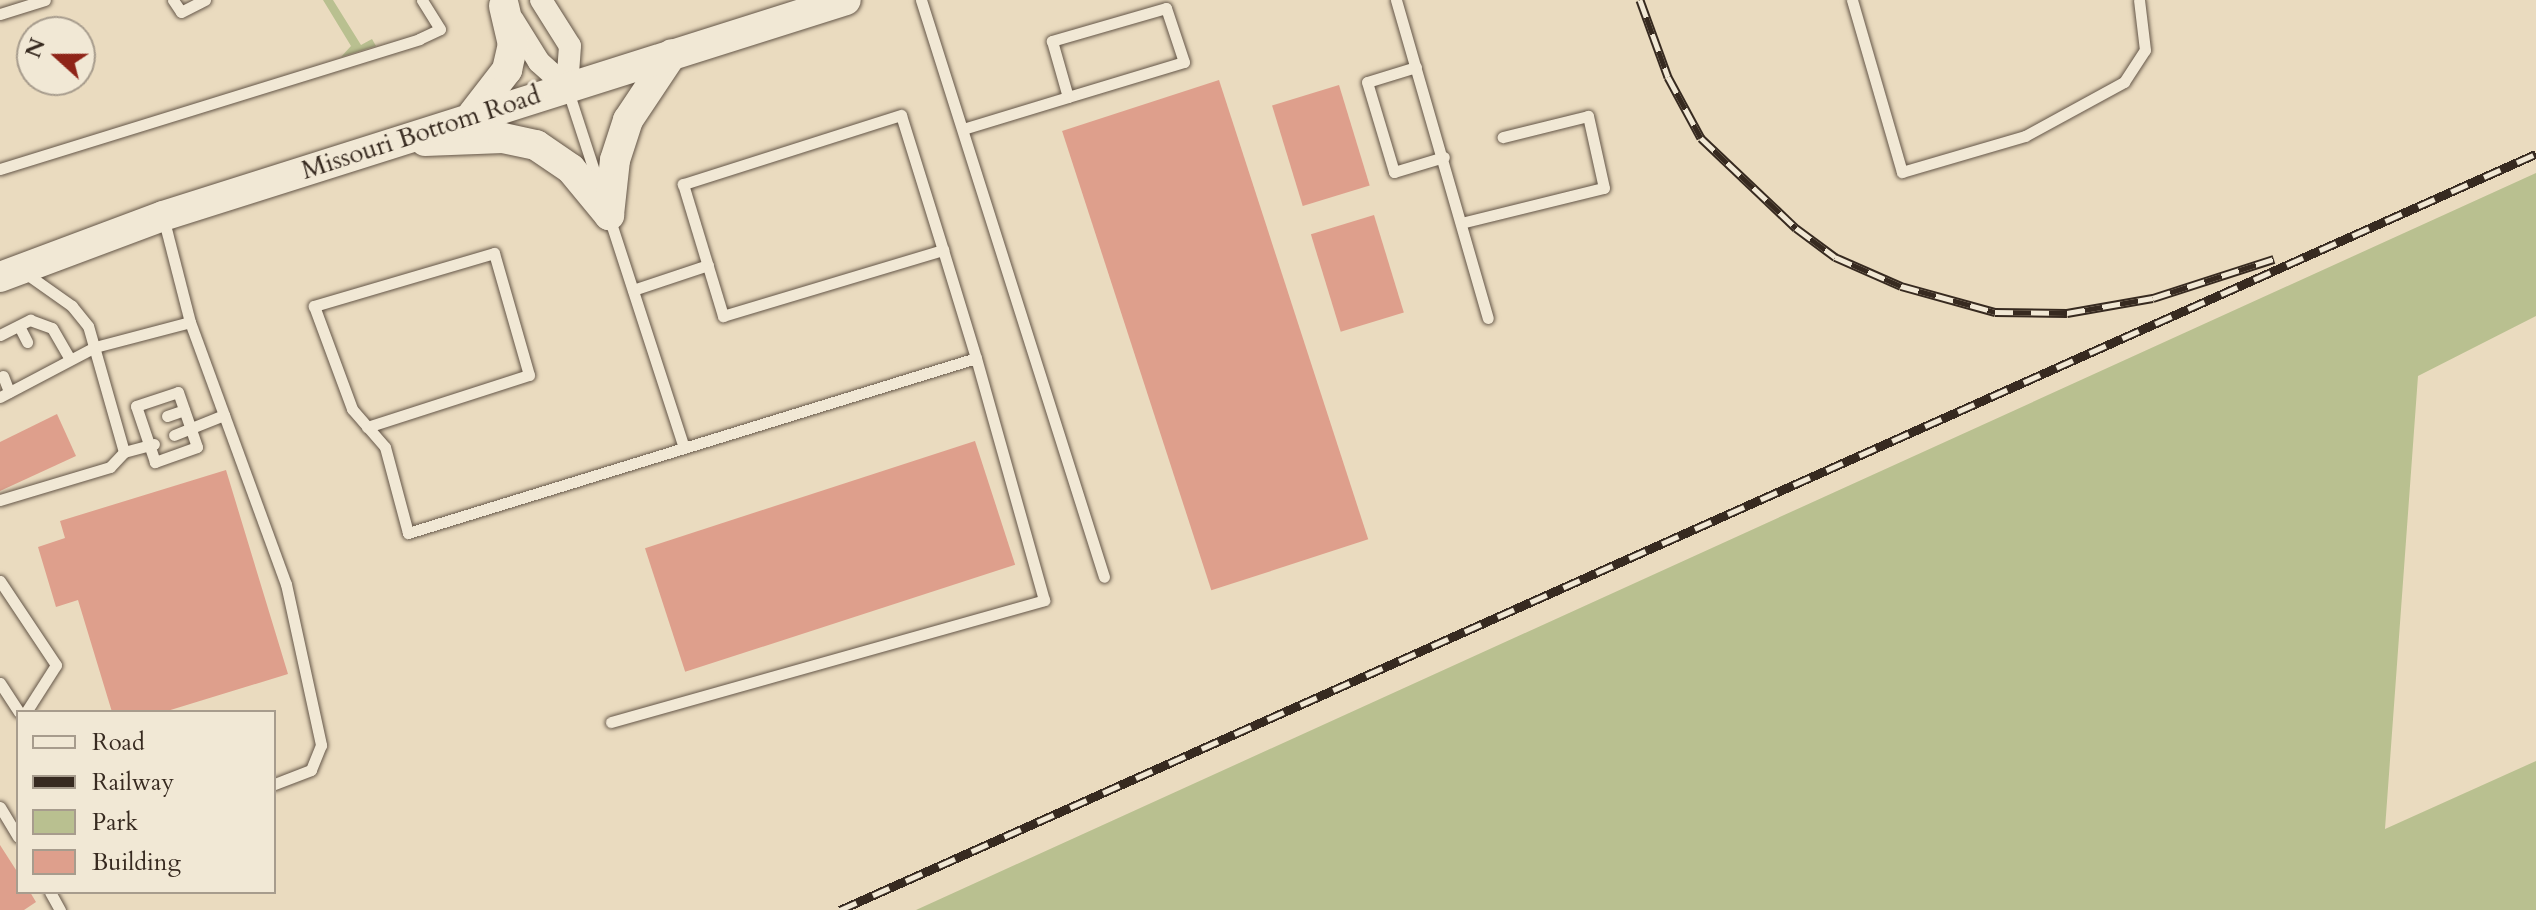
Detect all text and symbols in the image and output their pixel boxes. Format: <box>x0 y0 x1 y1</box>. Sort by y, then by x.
north arrow <box>16 16 96 96</box>
text: N <box>18 34 53 62</box>
street label: Missouri Bottom Road <box>297 80 545 186</box>
legend <box>16 710 276 894</box>
text: Road <box>92 726 145 759</box>
text: Railway <box>92 766 174 799</box>
text: Park <box>92 806 138 839</box>
text: Building <box>92 846 181 879</box>

